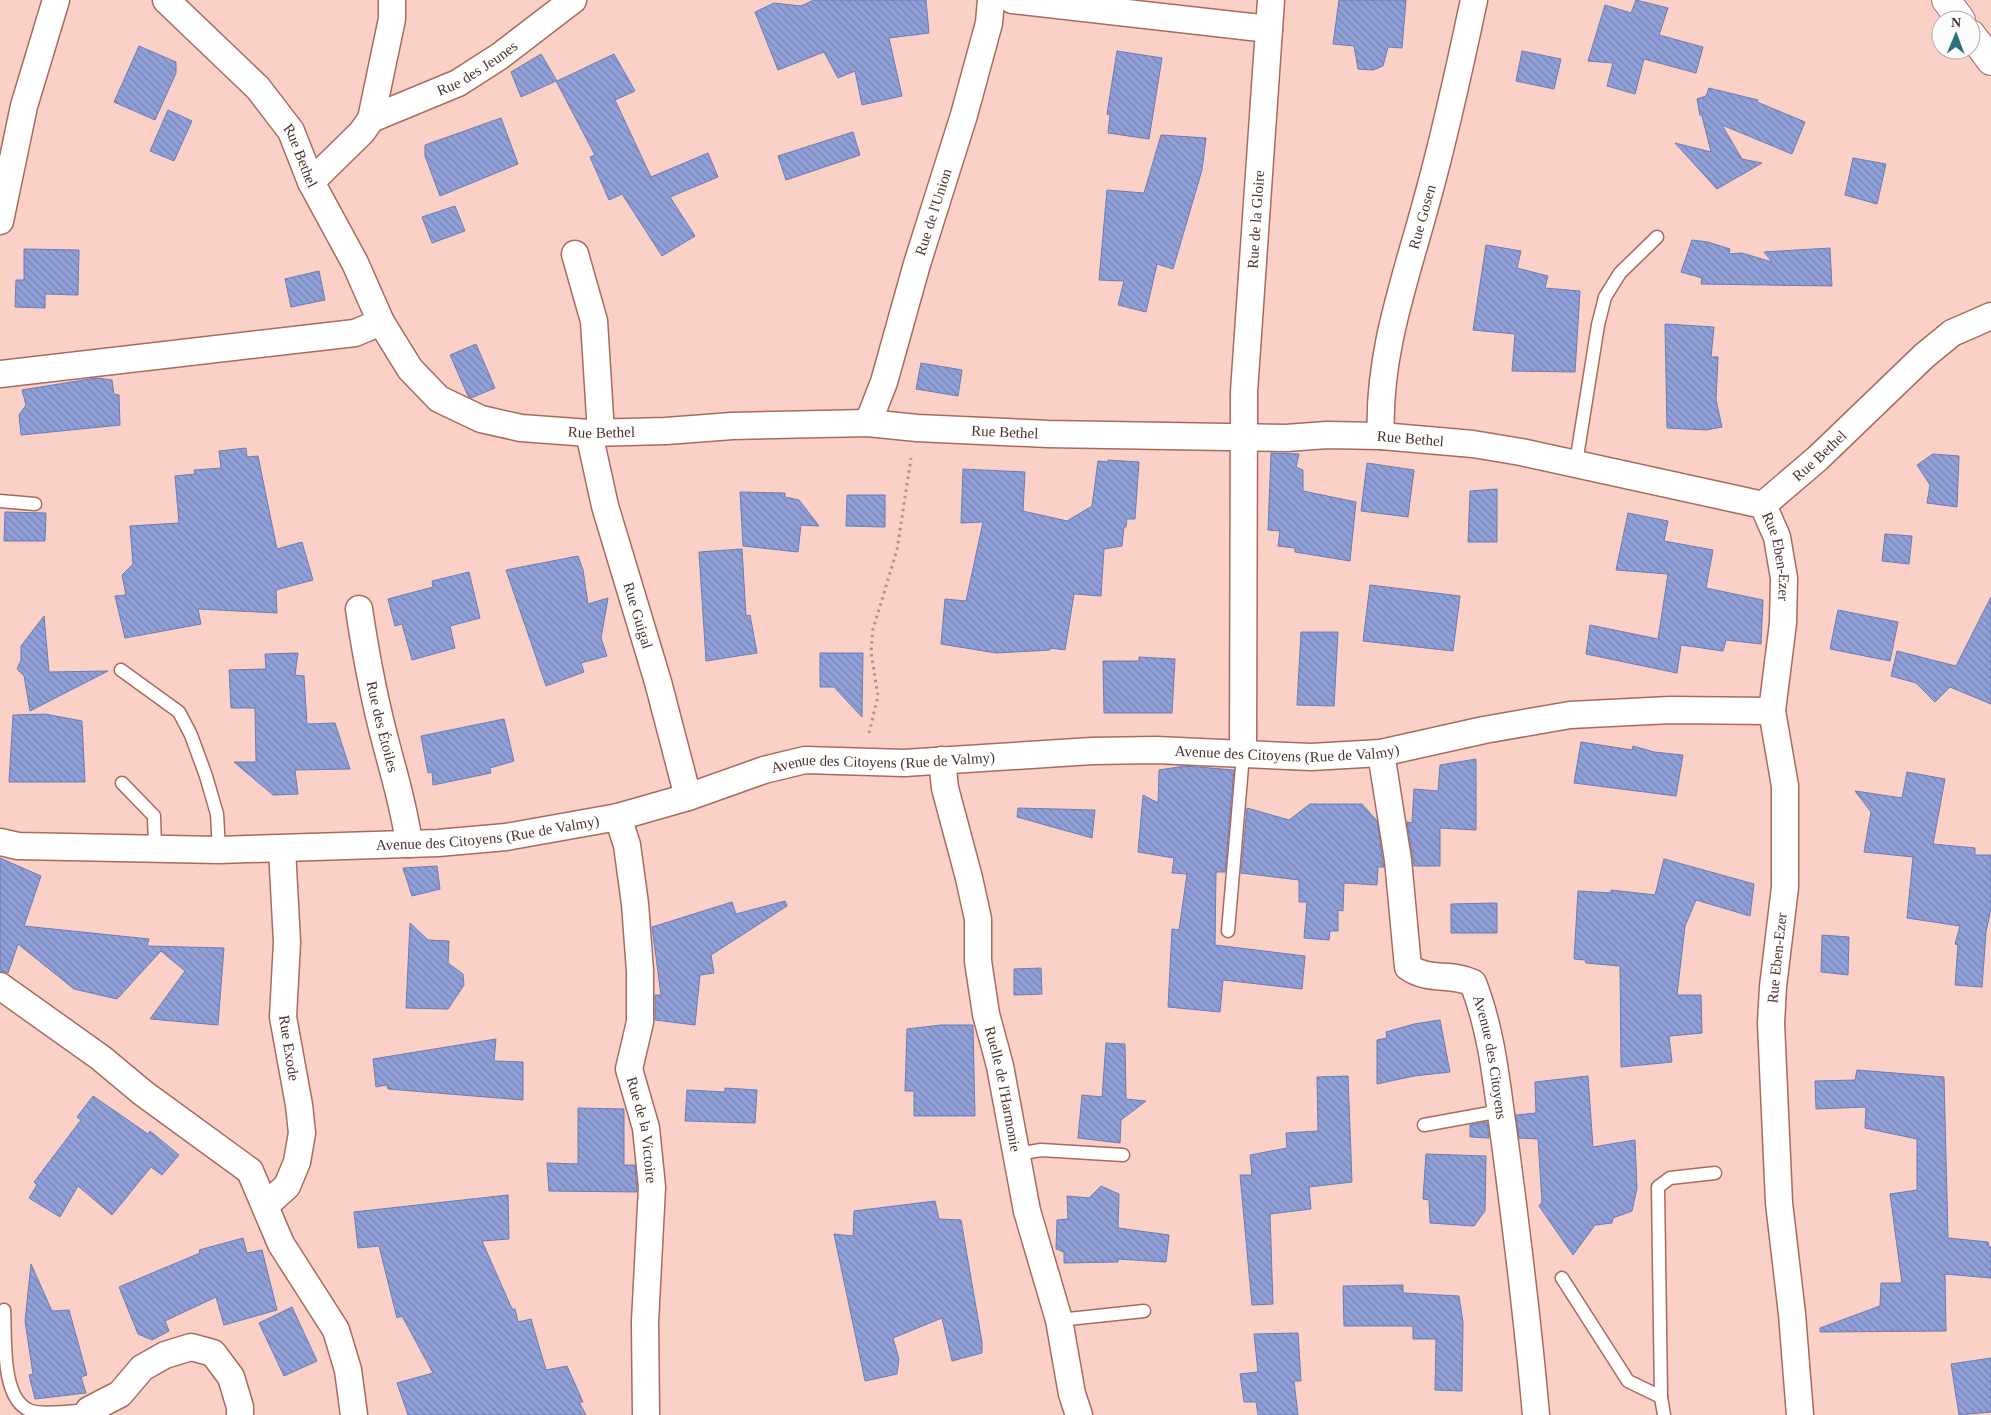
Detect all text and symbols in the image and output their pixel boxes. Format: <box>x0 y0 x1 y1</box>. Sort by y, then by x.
north arrow <box>1931 10 1981 60</box>
text: N <box>1951 15 1961 30</box>
street label: Rue des Jeunes <box>435 38 521 99</box>
street label: Rue Bethel <box>280 121 321 190</box>
street label: Rue de l'Union <box>912 166 955 258</box>
street label: Rue de la Gloire <box>1245 169 1267 269</box>
street label: Rue Gosen <box>1405 182 1439 251</box>
street label: Rue Bethel <box>971 422 1039 442</box>
street label: Rue Bethel <box>567 423 635 441</box>
street label: Rue Bethel <box>1789 427 1850 484</box>
street label: Rue Bethel <box>1376 428 1445 449</box>
street label: Rue Eben-Ezer <box>1759 509 1792 601</box>
street label: Rue Guigal <box>620 580 656 651</box>
street label: Rue des Étoiles <box>364 680 401 774</box>
street label: Avenue des Citoyens (Rue de Valmy) <box>1174 741 1401 766</box>
street label: Avenue des Citoyens (Rue de Valmy) <box>769 749 996 776</box>
street label: Avenue des Citoyens (Rue de Valmy) <box>376 812 601 853</box>
street label: Rue Eben-Ezer <box>1764 912 1790 1004</box>
street label: Avenue des Citoyens <box>1470 993 1510 1121</box>
street label: Rue Exode <box>276 1014 302 1082</box>
street label: Ruelle de l'Harmonie <box>982 1025 1024 1153</box>
street label: Rue de la Victoire <box>624 1075 660 1184</box>

